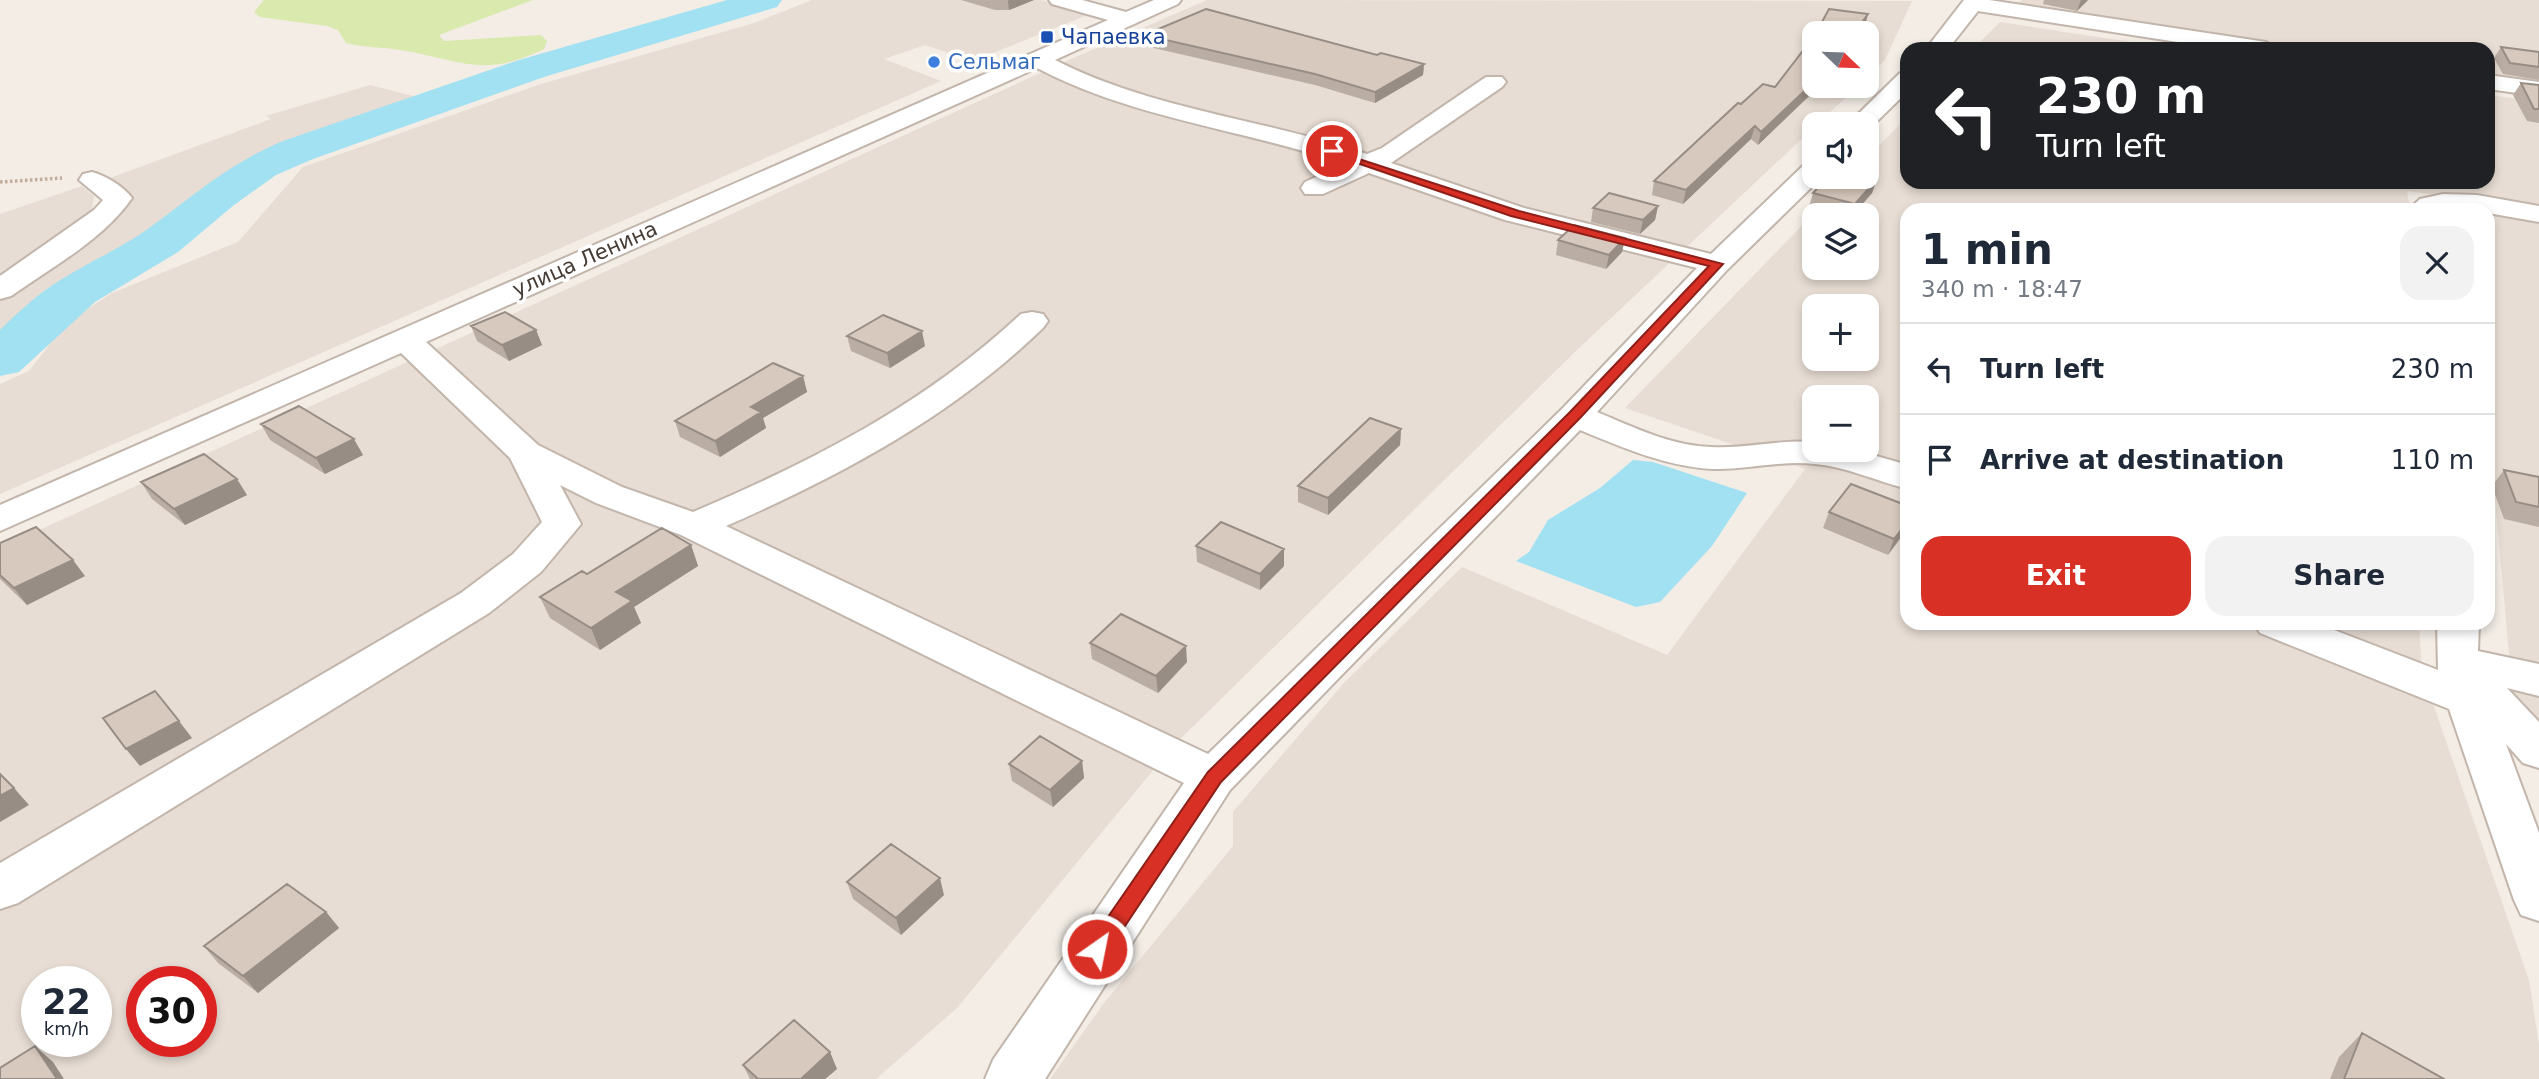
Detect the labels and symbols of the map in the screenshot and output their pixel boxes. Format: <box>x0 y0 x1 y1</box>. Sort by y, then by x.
north arrow <box>1802 21 1880 98</box>
place label: Чапаевка <box>1061 25 1166 49</box>
marker: Чапаевка <box>1039 29 1055 45</box>
place label: Сельмаг <box>948 50 1041 74</box>
marker: Сельмаг <box>926 54 942 70</box>
pin <box>1302 121 1362 181</box>
street label: улица Ленина <box>509 216 661 302</box>
position arrow <box>1060 912 1134 986</box>
speed limit sign: 30 <box>126 966 217 1057</box>

